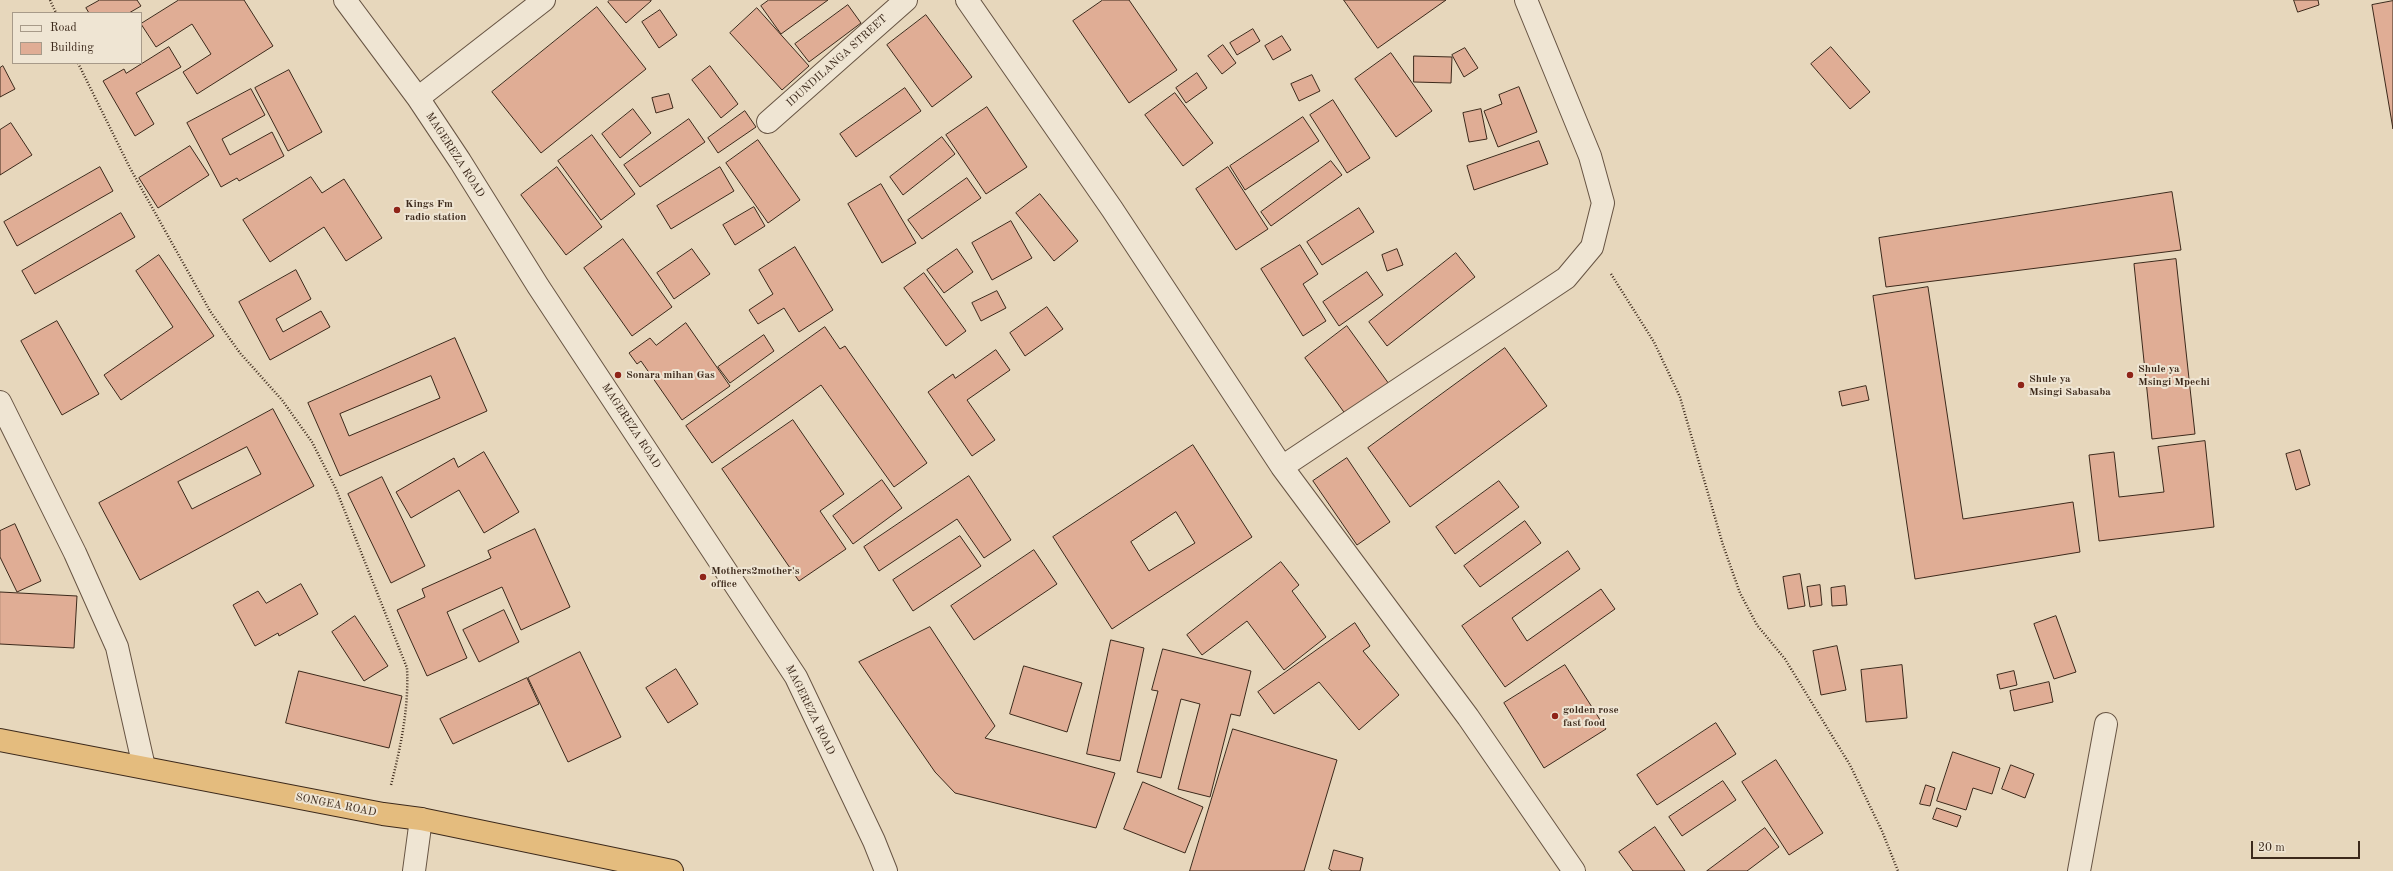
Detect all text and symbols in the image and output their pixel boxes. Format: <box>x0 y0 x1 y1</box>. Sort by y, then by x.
legend <box>12 12 142 64</box>
street label: IDUNDILANGA STREET <box>784 12 890 110</box>
text: Road <box>50 22 77 34</box>
text: Building <box>50 42 94 54</box>
street label: MAGEREZA ROAD <box>423 110 487 200</box>
place label: Kings Fm radio station <box>405 197 466 223</box>
marker: Kings Fm radio station <box>392 205 402 215</box>
place label: Shule ya Msingi Mpechi <box>2138 362 2210 388</box>
place label: Sonara mihan Gas <box>626 368 715 382</box>
marker: Sonara mihan Gas <box>613 370 623 380</box>
marker: Shule ya Msingi Mpechi <box>2125 370 2135 380</box>
place label: Shule ya Msingi Sabasaba <box>2029 372 2111 398</box>
marker: Shule ya Msingi Sabasaba <box>2016 380 2026 390</box>
street label: MAGEREZA ROAD <box>599 381 663 471</box>
place label: Mothers2mother's office <box>711 564 799 590</box>
marker: Mothers2mother's office <box>698 572 708 582</box>
street label: MAGEREZA ROAD <box>782 663 838 757</box>
place label: golden rose fast food <box>1563 703 1619 729</box>
marker: golden rose fast food <box>1550 711 1560 721</box>
street label: SONGEA ROAD <box>295 791 377 819</box>
scale bar <box>2253 833 2362 859</box>
text: 20 m <box>2258 842 2285 854</box>

